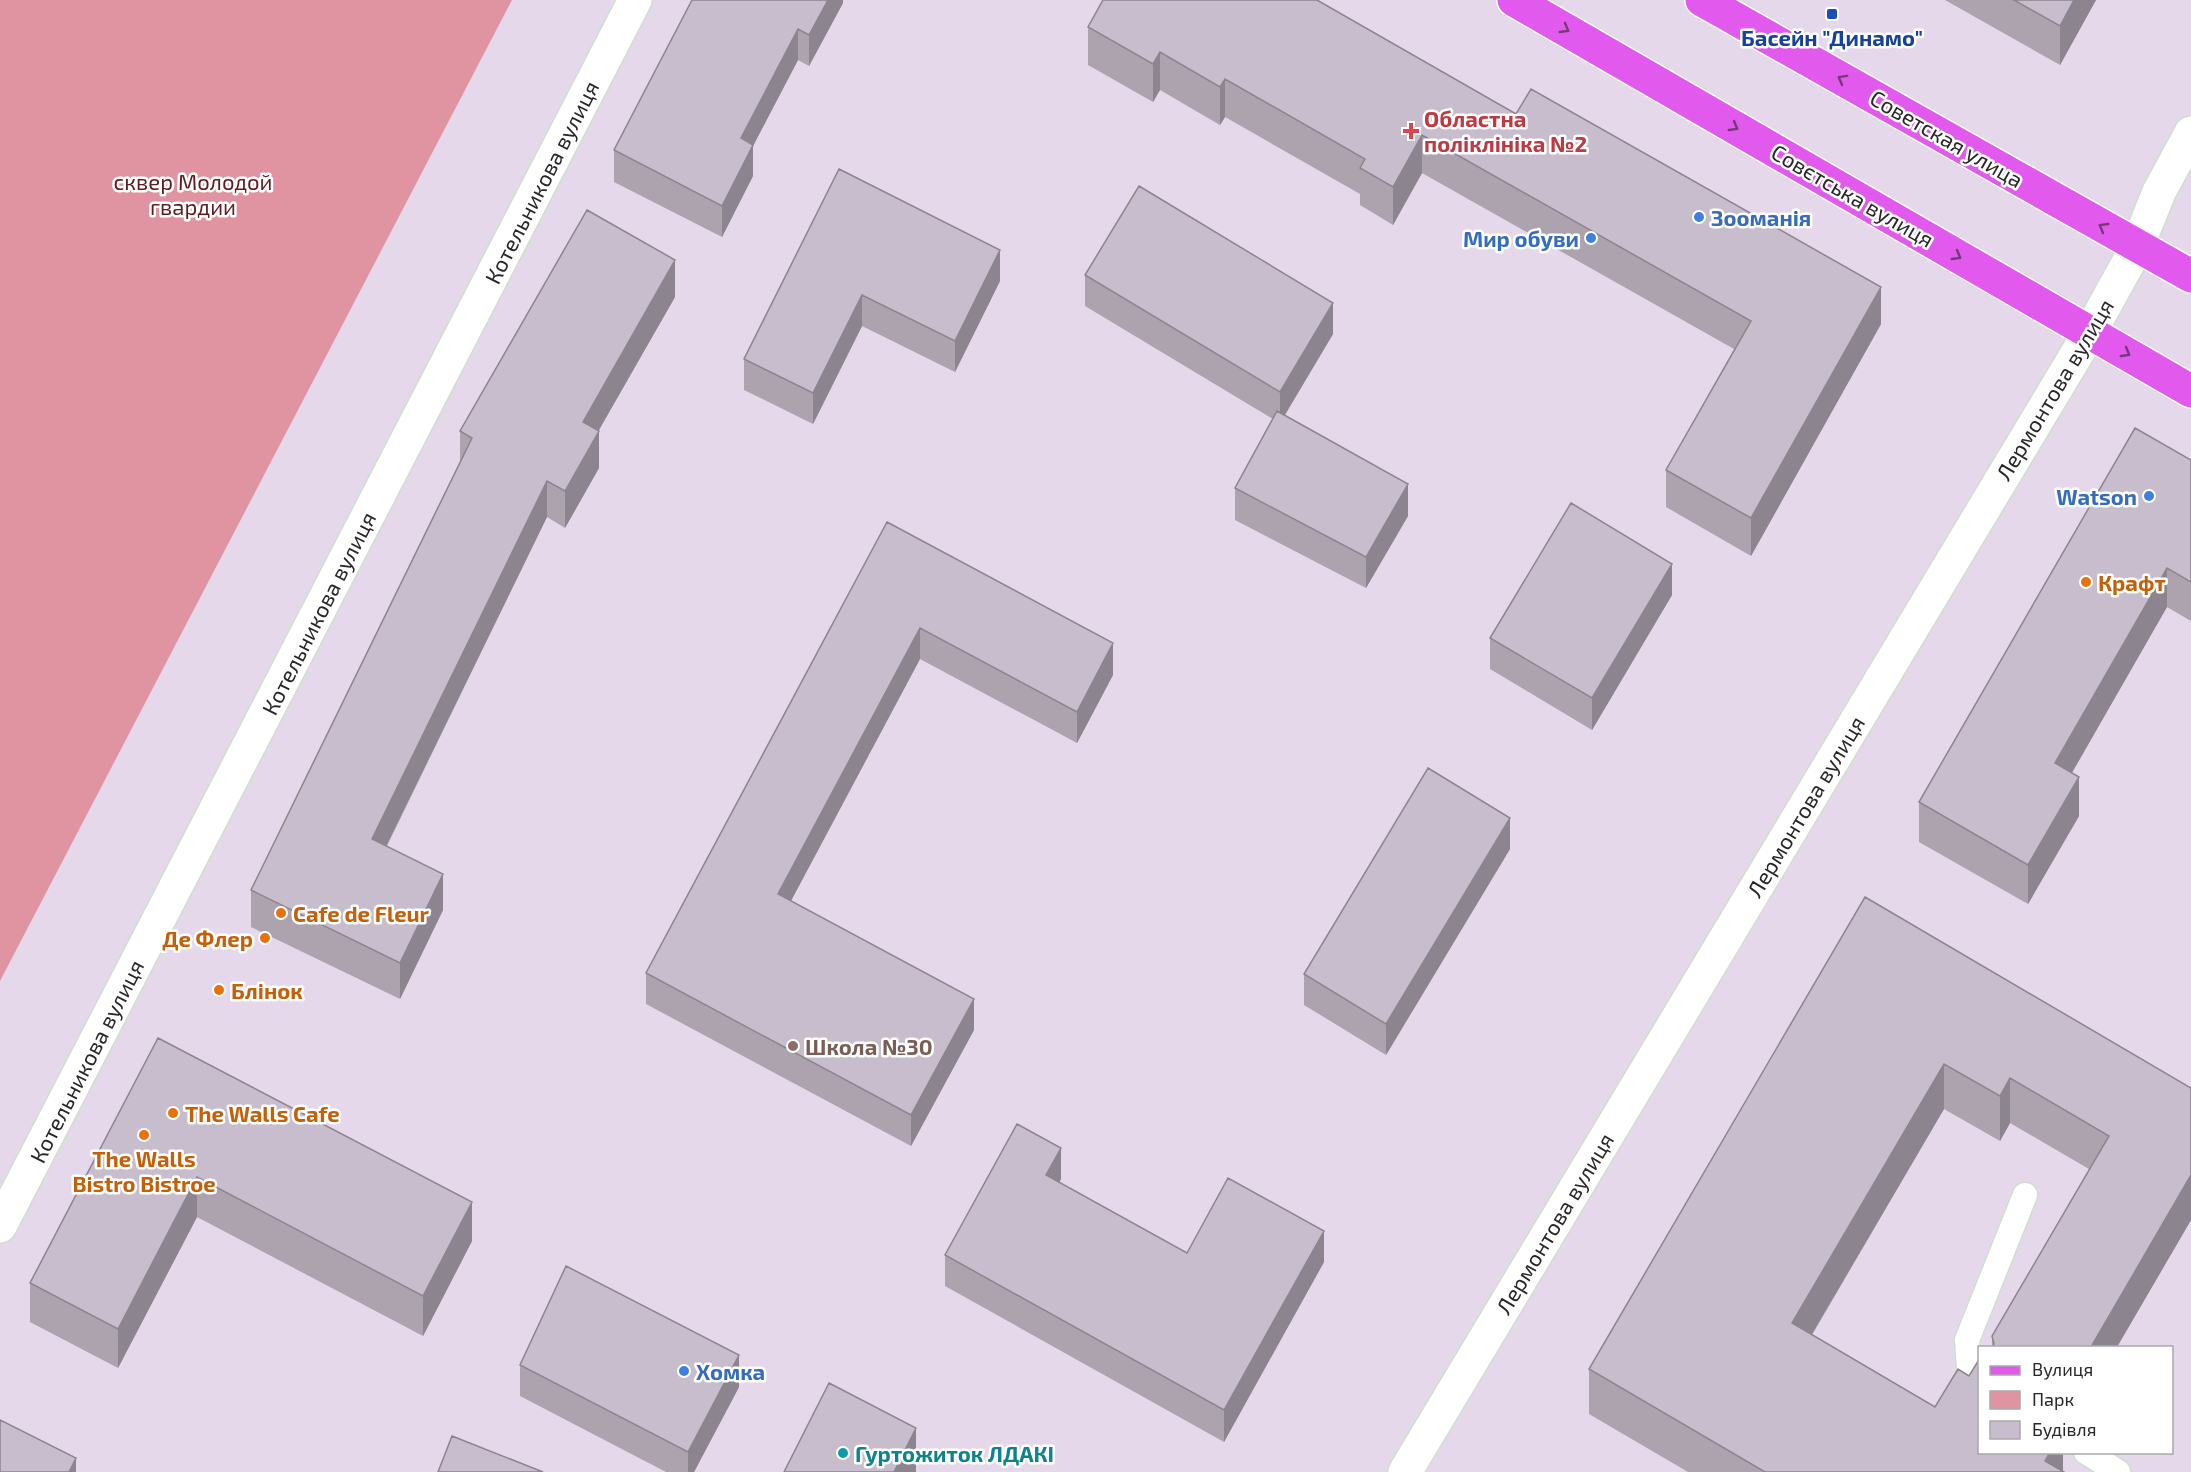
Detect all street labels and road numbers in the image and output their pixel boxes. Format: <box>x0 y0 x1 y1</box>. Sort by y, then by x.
street label: Котельникова вулиця <box>479 76 604 288</box>
street label: Советская улица <box>1865 84 2028 193</box>
street label: Совєтська вулиця <box>1767 138 1939 253</box>
street label: Лермонтова вулиця <box>1990 294 2119 485</box>
street label: Котельникова вулиця <box>256 507 381 719</box>
street label: Лермонтова вулиця <box>1741 711 1870 902</box>
street label: Котельникова вулиця <box>24 955 149 1167</box>
street label: Лермонтова вулиця <box>1490 1128 1619 1319</box>

